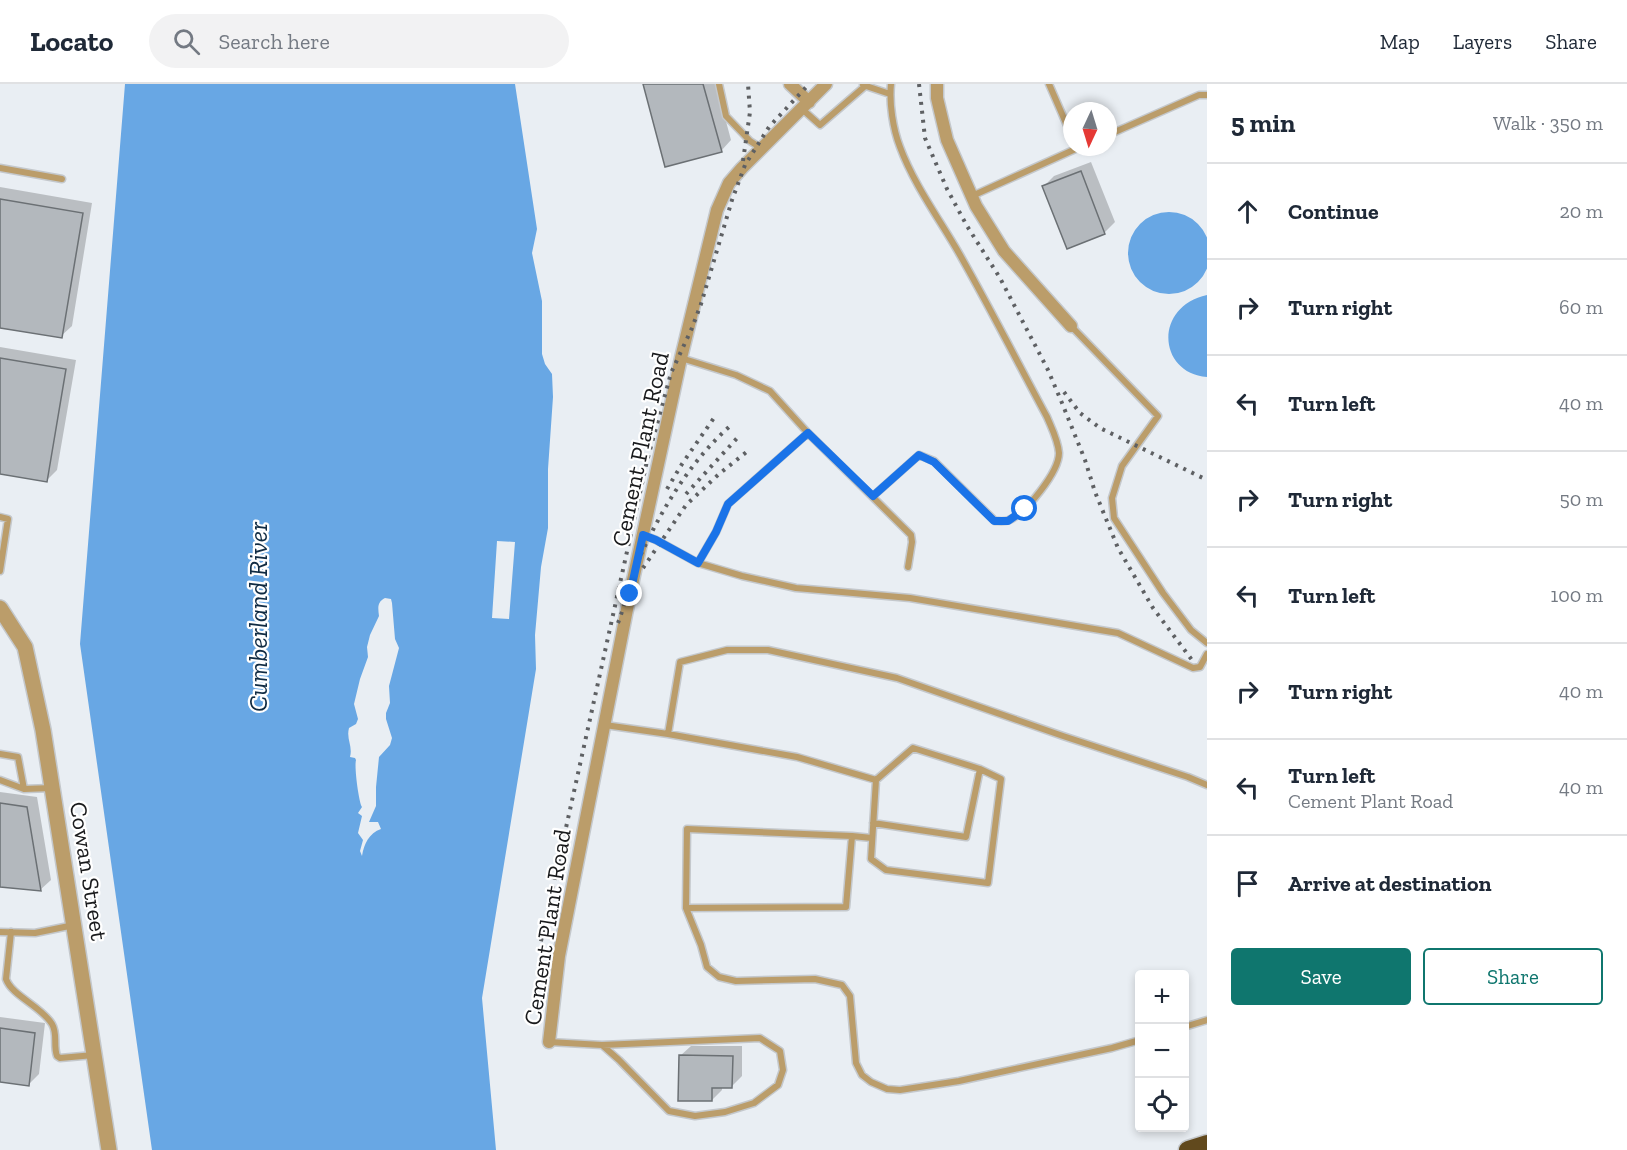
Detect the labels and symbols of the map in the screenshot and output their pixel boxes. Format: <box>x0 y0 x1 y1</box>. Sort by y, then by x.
north arrow <box>1063 102 1117 156</box>
street label: Cement Plant Road <box>605 349 675 549</box>
route start <box>1011 495 1037 521</box>
water label: Cumberland River <box>242 522 274 712</box>
route end <box>616 580 642 606</box>
street label: Cowan Street <box>64 800 114 942</box>
street label: Cement Plant Road <box>517 827 577 1027</box>

